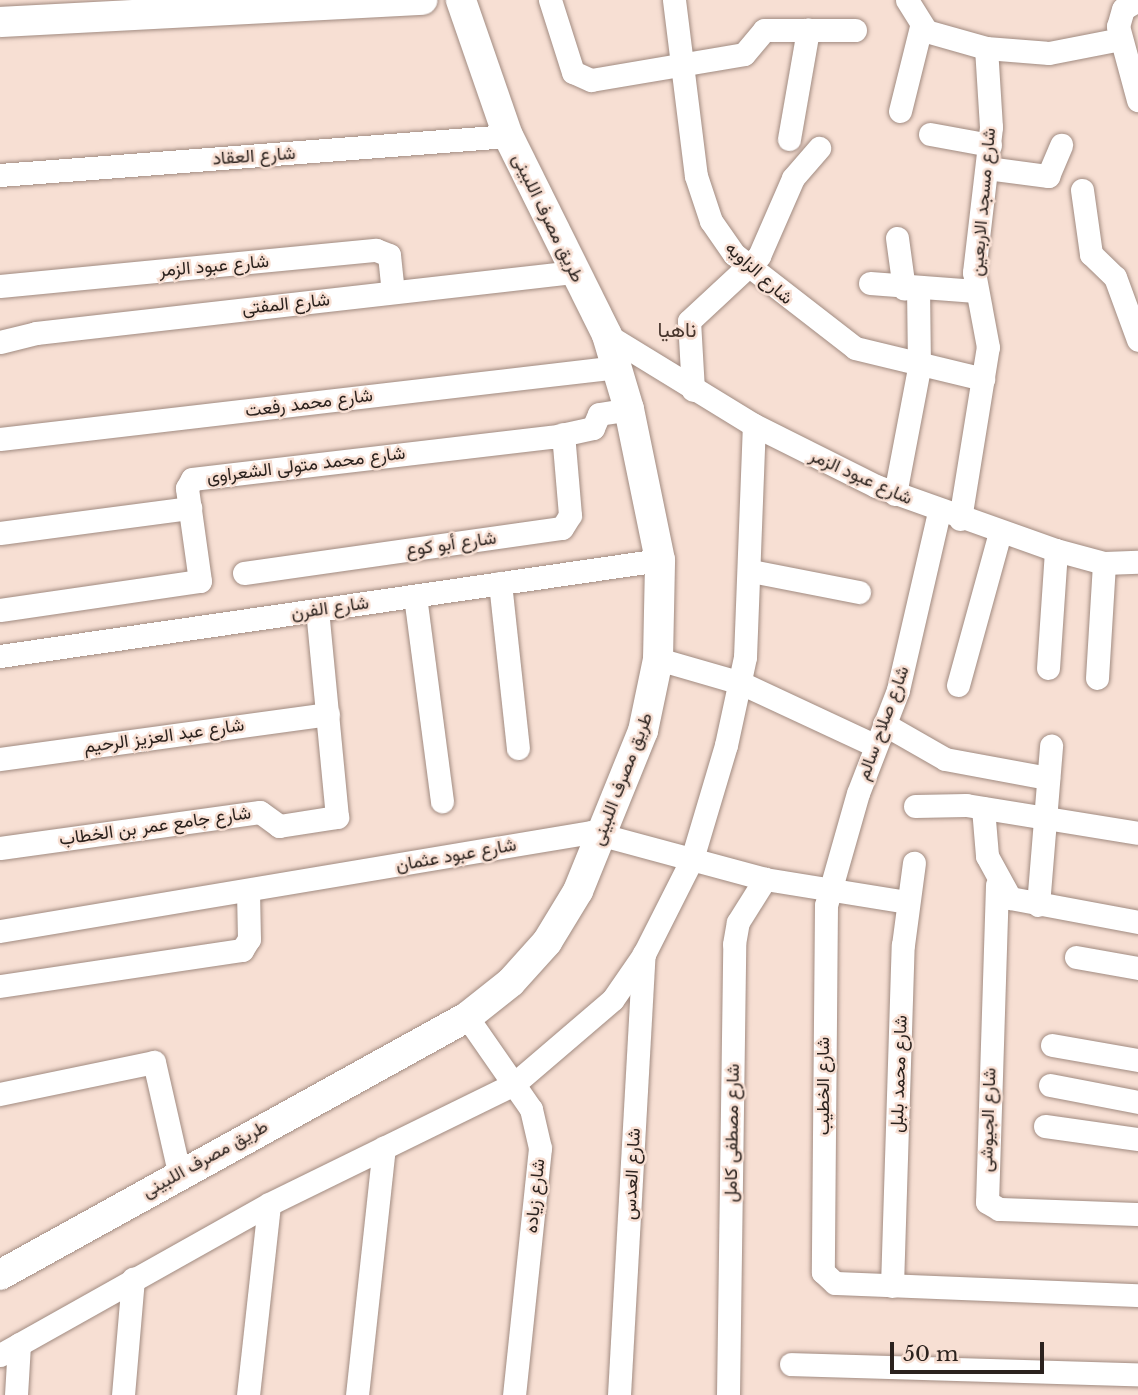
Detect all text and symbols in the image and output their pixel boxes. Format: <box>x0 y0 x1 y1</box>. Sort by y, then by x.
street label: شارع مسجد الاربعين <box>966 127 1000 277</box>
street label: شارع العقاد <box>212 142 296 170</box>
street label: طريق مصرف اللبينى <box>507 150 589 286</box>
street label: شارع الزاويه <box>721 237 797 309</box>
street label: شارع عبود الزمر <box>158 250 270 282</box>
street label: شارع المفتى <box>241 289 331 319</box>
district label: ناهيا <box>657 317 697 343</box>
street label: شارع محمد رفعت <box>244 384 374 422</box>
street label: شارع محمد متولى الشعراوى <box>206 442 406 488</box>
street label: شارع عبود الزمر <box>806 445 916 509</box>
street label: شارع أبو كوع <box>404 527 498 561</box>
street label: شارع الفرن <box>290 592 370 624</box>
street label: شارع صلاح سالم <box>852 663 914 783</box>
street label: طريق مصرف اللبينى <box>587 710 657 848</box>
street label: شارع عبد العزيز الرحيم <box>82 714 246 758</box>
street label: شارع جامع عمر بن الخطاب <box>58 802 252 850</box>
street label: شارع عبود عثمان <box>394 834 518 876</box>
street label: شارع محمد بلبل <box>886 1015 912 1133</box>
street label: شارع الخطيب <box>812 1037 834 1135</box>
street label: شارع مصطفى كامل <box>720 1063 744 1203</box>
street label: شارع الجيوشى <box>975 1067 1001 1173</box>
street label: طريق مصرف اللبينى <box>138 1115 272 1203</box>
street label: شارع العدس <box>619 1128 645 1220</box>
street label: شارع زياده <box>520 1158 550 1234</box>
scale bar <box>893 1328 1047 1372</box>
text: 50 m <box>903 1341 958 1367</box>

